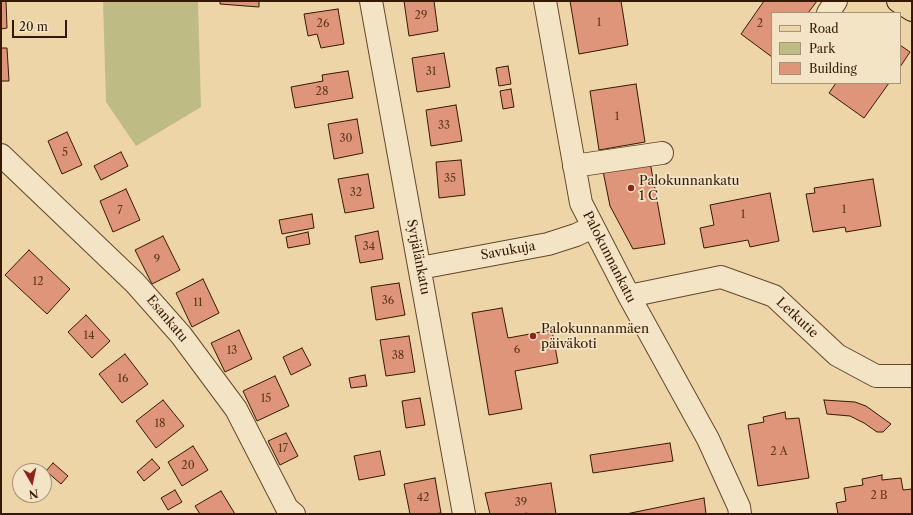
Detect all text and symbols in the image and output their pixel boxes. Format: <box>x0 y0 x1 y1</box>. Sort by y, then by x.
house number: 29 <box>415 9 427 23</box>
scale bar <box>14 12 69 38</box>
legend <box>771 12 901 84</box>
house number: 1 <box>597 16 601 30</box>
house number: 26 <box>317 17 329 31</box>
house number: 2 <box>757 17 763 31</box>
text: 20 m <box>19 19 48 34</box>
text: Road <box>809 21 839 36</box>
text: Park <box>809 41 835 56</box>
text: Building <box>809 61 857 76</box>
house number: 31 <box>426 65 436 79</box>
house number: 28 <box>316 85 328 99</box>
house number: 1 <box>615 110 619 124</box>
house number: 33 <box>438 119 450 133</box>
house number: 30 <box>339 132 353 146</box>
house number: 5 <box>62 146 68 160</box>
house number: 35 <box>444 172 456 186</box>
place label: Palokunnankatu 1 C <box>639 173 740 204</box>
marker: Palokunnankatu 1 C <box>626 183 636 193</box>
house number: 32 <box>350 186 362 200</box>
house number: 1 <box>842 203 846 217</box>
house number: 7 <box>117 204 123 218</box>
house number: 1 <box>741 208 745 222</box>
street label: Palokunnankatu <box>579 209 639 305</box>
street label: Syrjälänkatu <box>403 218 433 296</box>
street label: Savukuja <box>479 239 537 263</box>
house number: 34 <box>363 240 375 254</box>
house number: 9 <box>154 253 160 267</box>
house number: 12 <box>33 275 43 289</box>
street label: Esankatu <box>143 292 191 346</box>
house number: 36 <box>382 294 394 308</box>
street label: Letkutie <box>773 295 821 341</box>
house number: 11 <box>193 296 203 310</box>
place label: Palokunnanmäen päiväkoti <box>541 321 649 352</box>
house number: 14 <box>84 329 94 343</box>
marker: Palokunnanmäen päiväkoti <box>528 331 538 341</box>
house number: 6 <box>514 343 520 357</box>
house number: 13 <box>227 344 237 358</box>
house number: 38 <box>392 349 404 363</box>
house number: 16 <box>117 372 129 386</box>
house number: 15 <box>261 392 271 406</box>
house number: 18 <box>154 417 166 431</box>
house number: 17 <box>278 442 288 456</box>
house number: 2 A <box>770 445 788 459</box>
house number: 20 <box>181 459 195 473</box>
north arrow <box>12 463 52 503</box>
text: N <box>28 486 40 502</box>
house number: 2 B <box>871 489 887 503</box>
house number: 42 <box>417 491 429 505</box>
house number: 39 <box>515 496 527 510</box>

